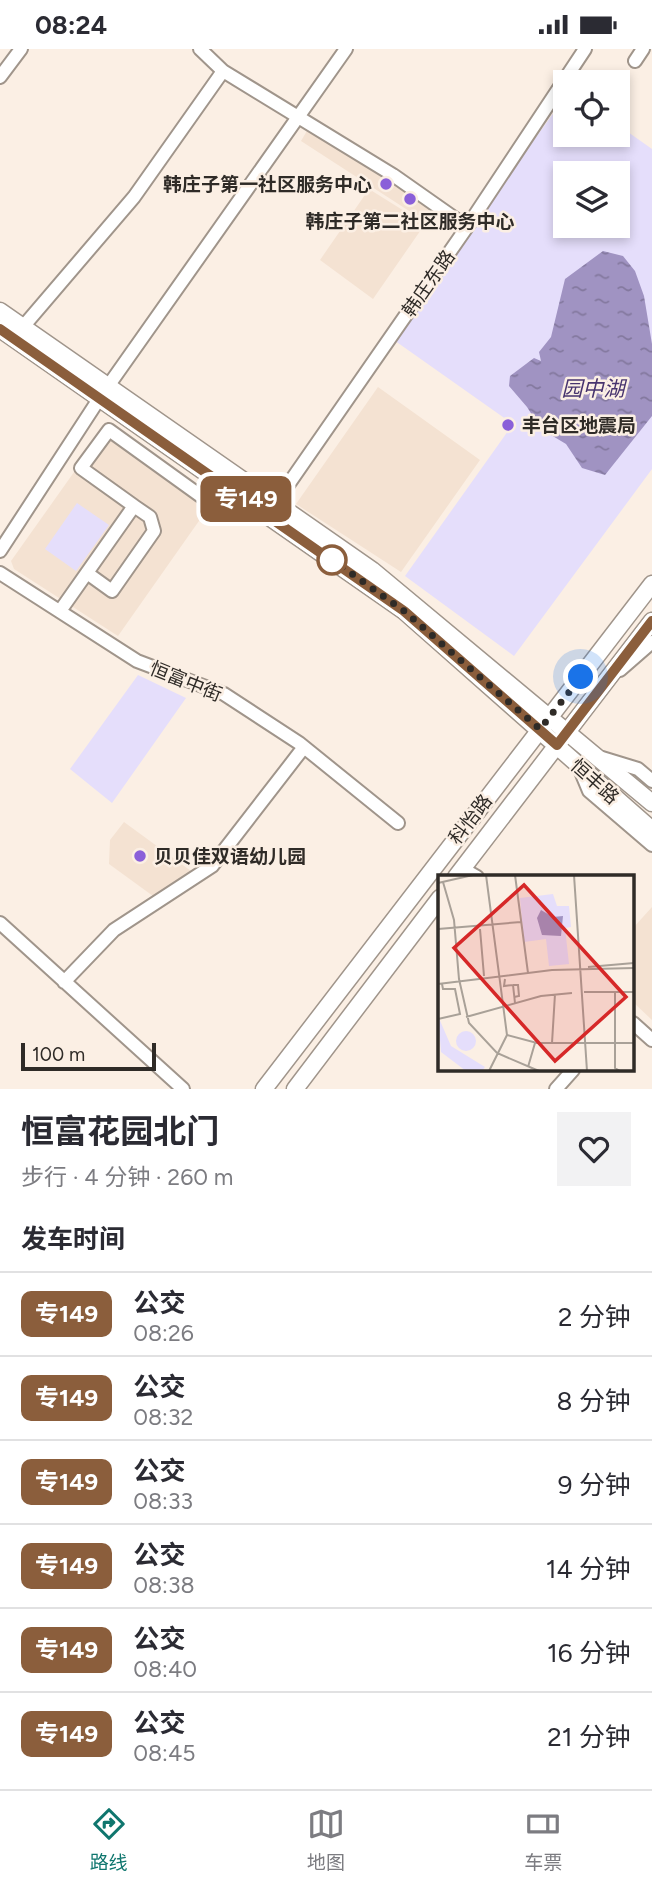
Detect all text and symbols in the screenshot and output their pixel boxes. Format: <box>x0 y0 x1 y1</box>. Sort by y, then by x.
text: 08:24 <box>35 9 107 41</box>
map controls <box>553 70 630 238</box>
button: locate <box>553 70 630 147</box>
button: layers <box>553 161 630 238</box>
place label: 韩庄子第一社区服务中心 <box>163 173 372 196</box>
marker: 韩庄子第一社区服务中心 <box>378 176 394 192</box>
marker: 韩庄子第二社区服务中心 <box>402 191 418 207</box>
place label: 韩庄子第二社区服务中心 <box>305 210 515 233</box>
street label: 韩庄东路 <box>397 246 460 321</box>
water label: 园中湖 <box>562 376 627 401</box>
place label: 丰台区地震局 <box>522 414 636 437</box>
marker: 丰台区地震局 <box>500 417 516 433</box>
line badge: 专149 <box>197 476 295 522</box>
text: 专149 <box>214 484 278 513</box>
unlabelled marker <box>317 545 347 575</box>
street label: 恒富中街 <box>146 657 225 706</box>
your location <box>563 659 598 694</box>
street label: 恒丰路 <box>566 754 624 809</box>
street label: 科怡路 <box>444 790 497 849</box>
place label: 贝贝佳双语幼儿园 <box>154 845 306 868</box>
marker: 贝贝佳双语幼儿园 <box>132 848 148 864</box>
inset map <box>438 875 634 1071</box>
scale bar <box>21 1040 156 1072</box>
text: 100 m <box>32 1043 85 1066</box>
text: 恒富花园北门 <box>21 1112 219 1151</box>
button: heart <box>557 1112 631 1186</box>
text: 步行 · 4 分钟 · 260 m <box>21 1163 233 1191</box>
text: 发车时间 <box>21 1223 125 1255</box>
text: 公交 <box>133 1287 185 1319</box>
text: 专149 <box>35 1299 98 1328</box>
text: 2 分钟 <box>558 1301 631 1333</box>
text: 08:26 <box>133 1319 194 1347</box>
text: 公交 <box>133 1371 185 1403</box>
text: 专149 <box>35 1383 98 1412</box>
text: 8 分钟 <box>557 1385 631 1417</box>
text: 08:32 <box>133 1403 193 1431</box>
text: 公交 <box>133 1455 185 1487</box>
text: 专149 <box>35 1467 98 1496</box>
text: 9 分钟 <box>558 1469 631 1501</box>
text: 08:33 <box>133 1487 193 1515</box>
text: 公交 <box>133 1539 185 1571</box>
text: 专149 <box>35 1551 98 1580</box>
text: 14 分钟 <box>546 1553 631 1585</box>
text: 08:38 <box>133 1571 195 1599</box>
text: 公交 <box>133 1623 185 1655</box>
text: 专149 <box>35 1635 98 1664</box>
text: 16 分钟 <box>547 1637 631 1669</box>
text: 08:40 <box>133 1655 197 1683</box>
text: 公交 <box>133 1707 185 1739</box>
text: 专149 <box>35 1719 98 1748</box>
text: 21 分钟 <box>547 1721 631 1753</box>
text: 08:45 <box>133 1739 195 1767</box>
tab: 路线 <box>90 1805 128 1874</box>
tab: 地图 <box>307 1805 345 1874</box>
tab: 车票 <box>524 1805 562 1874</box>

